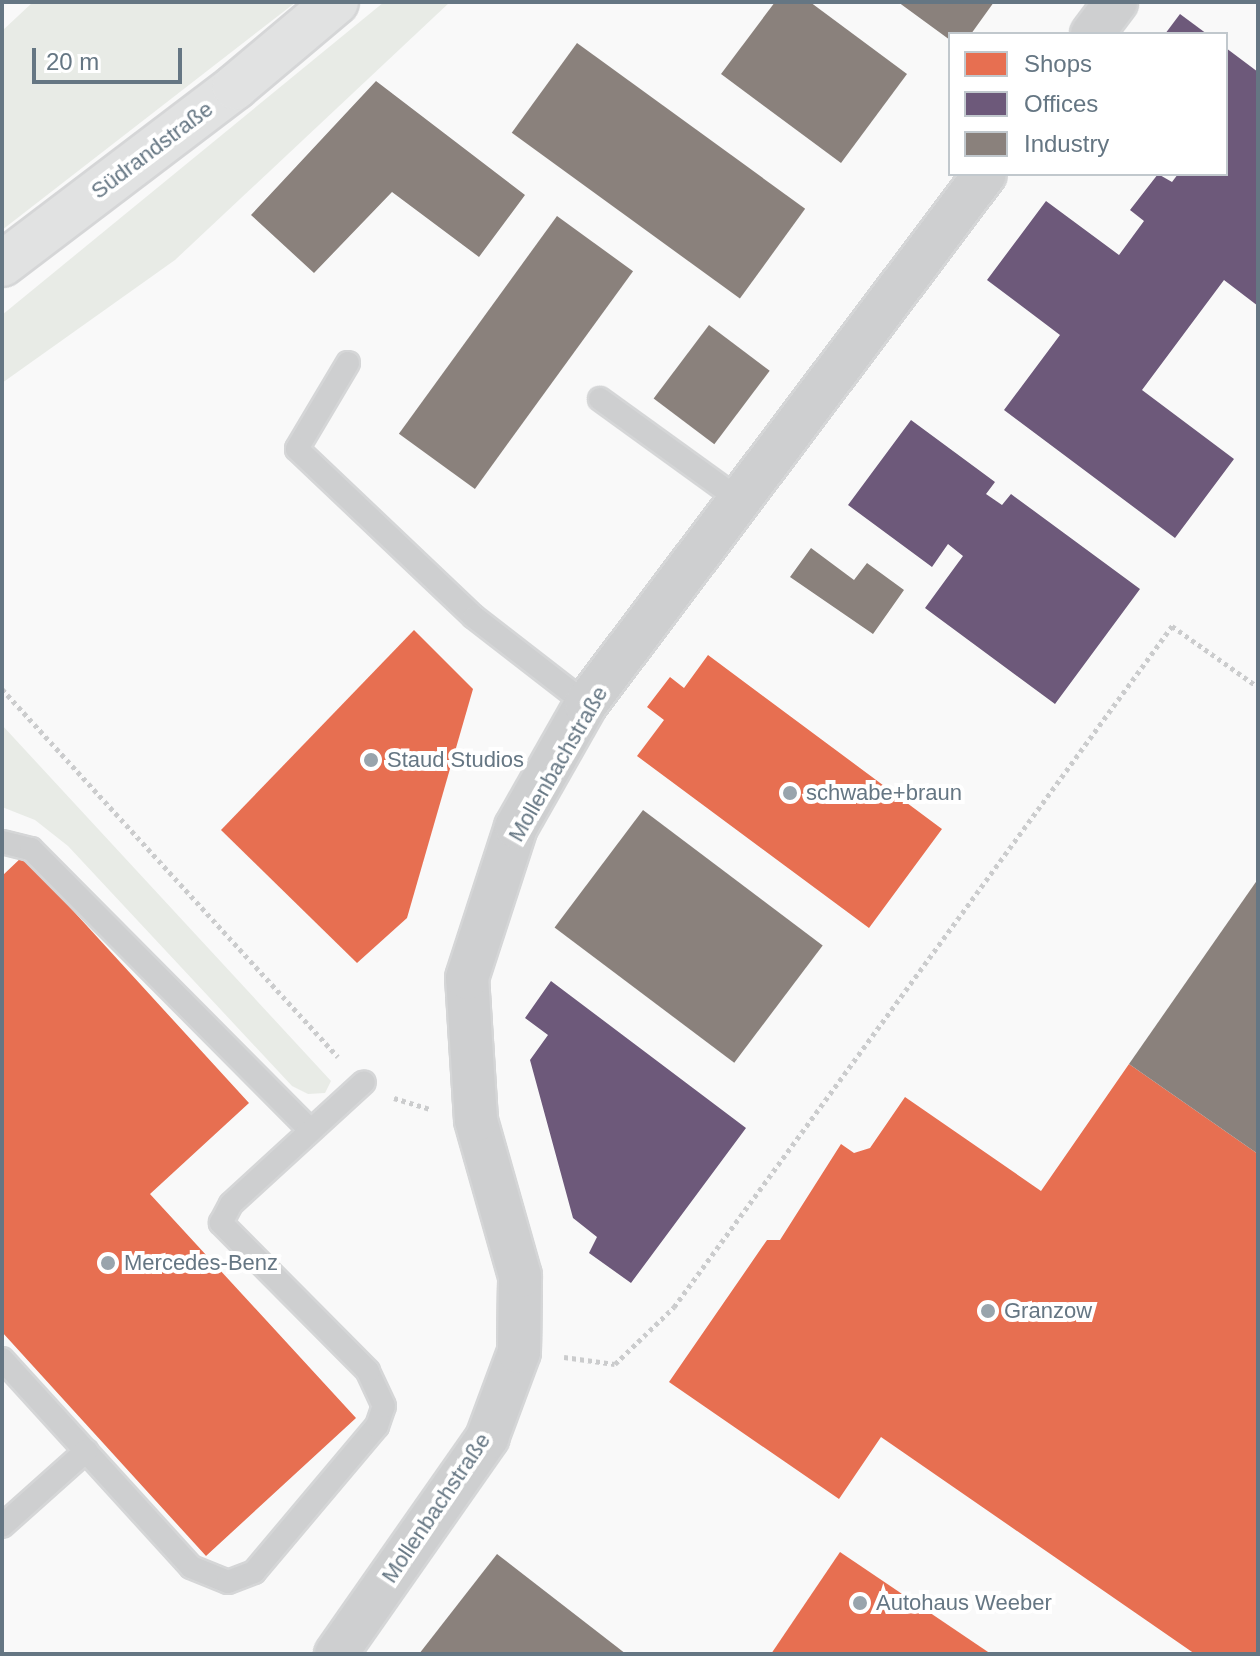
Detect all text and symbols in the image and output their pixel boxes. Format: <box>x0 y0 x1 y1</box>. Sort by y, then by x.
scale bar <box>36 32 186 82</box>
legend <box>948 32 1228 176</box>
text: 20 m <box>46 48 99 75</box>
text: Shops <box>1024 50 1092 77</box>
text: Offices <box>1024 90 1098 117</box>
street label: Südrandstraße <box>86 96 218 204</box>
text: Industry <box>1024 130 1109 157</box>
street label: Mollenbachstraße <box>503 682 613 846</box>
place label: Staud Studios <box>387 747 524 773</box>
marker: Staud Studios <box>362 751 380 769</box>
place label: schwabe+braun <box>806 780 962 806</box>
marker: schwabe+braun <box>781 784 799 802</box>
place label: Mercedes-Benz <box>124 1250 278 1276</box>
marker: Mercedes-Benz <box>99 1254 117 1272</box>
place label: Granzow <box>1004 1298 1092 1324</box>
marker: Granzow <box>979 1302 997 1320</box>
street label: Mollenbachstraße <box>376 1428 496 1588</box>
place label: Autohaus Weeber <box>876 1590 1052 1616</box>
marker: Autohaus Weeber <box>851 1594 869 1612</box>

